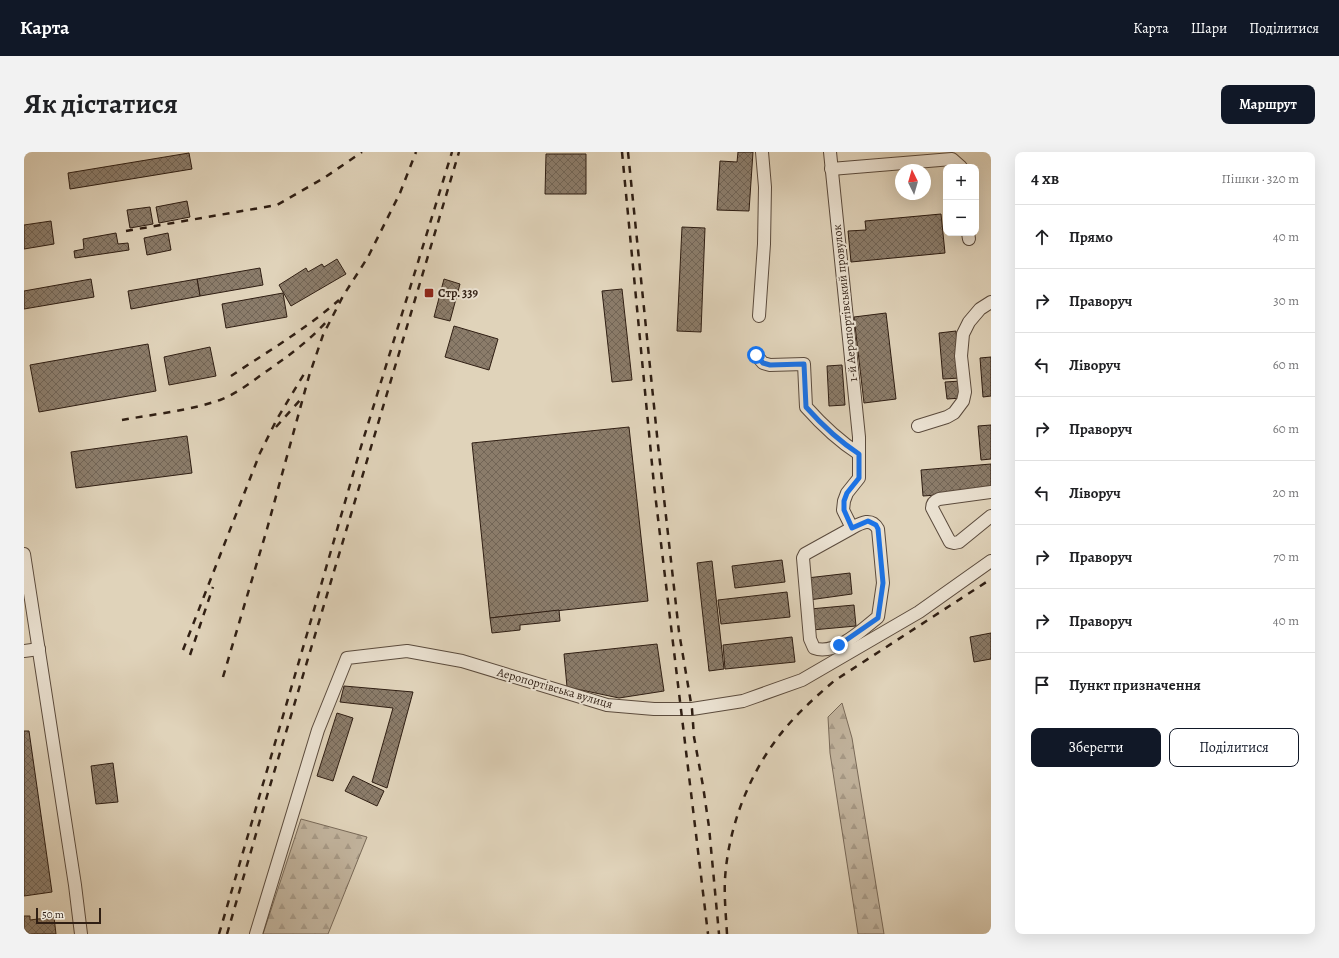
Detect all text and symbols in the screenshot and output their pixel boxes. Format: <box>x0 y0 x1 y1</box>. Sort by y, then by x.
text: Карта <box>20 15 69 41</box>
text: Карта <box>1133 19 1169 38</box>
text: Шари <box>1191 19 1227 38</box>
text: Поділитися <box>1249 19 1319 38</box>
text: Як дістатися <box>24 85 178 123</box>
button: Маршрут <box>1221 85 1315 124</box>
north arrow <box>895 164 931 200</box>
map controls <box>943 164 979 236</box>
button: + <box>943 164 979 200</box>
text: 4 хв <box>1031 167 1059 190</box>
text: Пішки · 320 m <box>1222 170 1299 187</box>
button: − <box>943 200 979 236</box>
street label: 1-й Аеропортівський провулок <box>829 224 861 382</box>
icon: ahead <box>1031 226 1053 248</box>
text: Прямо <box>1069 227 1113 247</box>
text: 40 m <box>1273 228 1299 245</box>
place label: Стр. 339 <box>438 285 478 301</box>
marker: Стр. 339 <box>423 287 435 299</box>
icon: right <box>1031 290 1053 312</box>
text: Праворуч <box>1069 291 1132 311</box>
text: 30 m <box>1273 292 1299 309</box>
route start <box>747 346 765 364</box>
icon: left <box>1031 354 1053 376</box>
text: Ліворуч <box>1069 355 1121 375</box>
text: 60 m <box>1273 356 1299 373</box>
icon: right <box>1031 418 1053 440</box>
text: Праворуч <box>1069 419 1132 439</box>
text: 60 m <box>1273 420 1299 437</box>
icon: left <box>1031 482 1053 504</box>
text: Ліворуч <box>1069 483 1121 503</box>
text: 20 m <box>1273 484 1299 501</box>
icon: right <box>1031 546 1053 568</box>
text: Праворуч <box>1069 547 1132 567</box>
text: 70 m <box>1273 548 1299 565</box>
icon: right <box>1031 610 1053 632</box>
text: Праворуч <box>1069 611 1132 631</box>
text: 40 m <box>1273 612 1299 629</box>
route end <box>830 636 848 654</box>
street label: Аеропортівська вулиця <box>495 664 615 712</box>
icon: arrive <box>1031 674 1053 696</box>
text: Пункт призначення <box>1069 675 1201 695</box>
button: Зберегти <box>1031 728 1161 767</box>
button: Поділитися <box>1169 728 1299 767</box>
scale bar <box>36 906 101 925</box>
text: 50 m <box>42 907 64 922</box>

